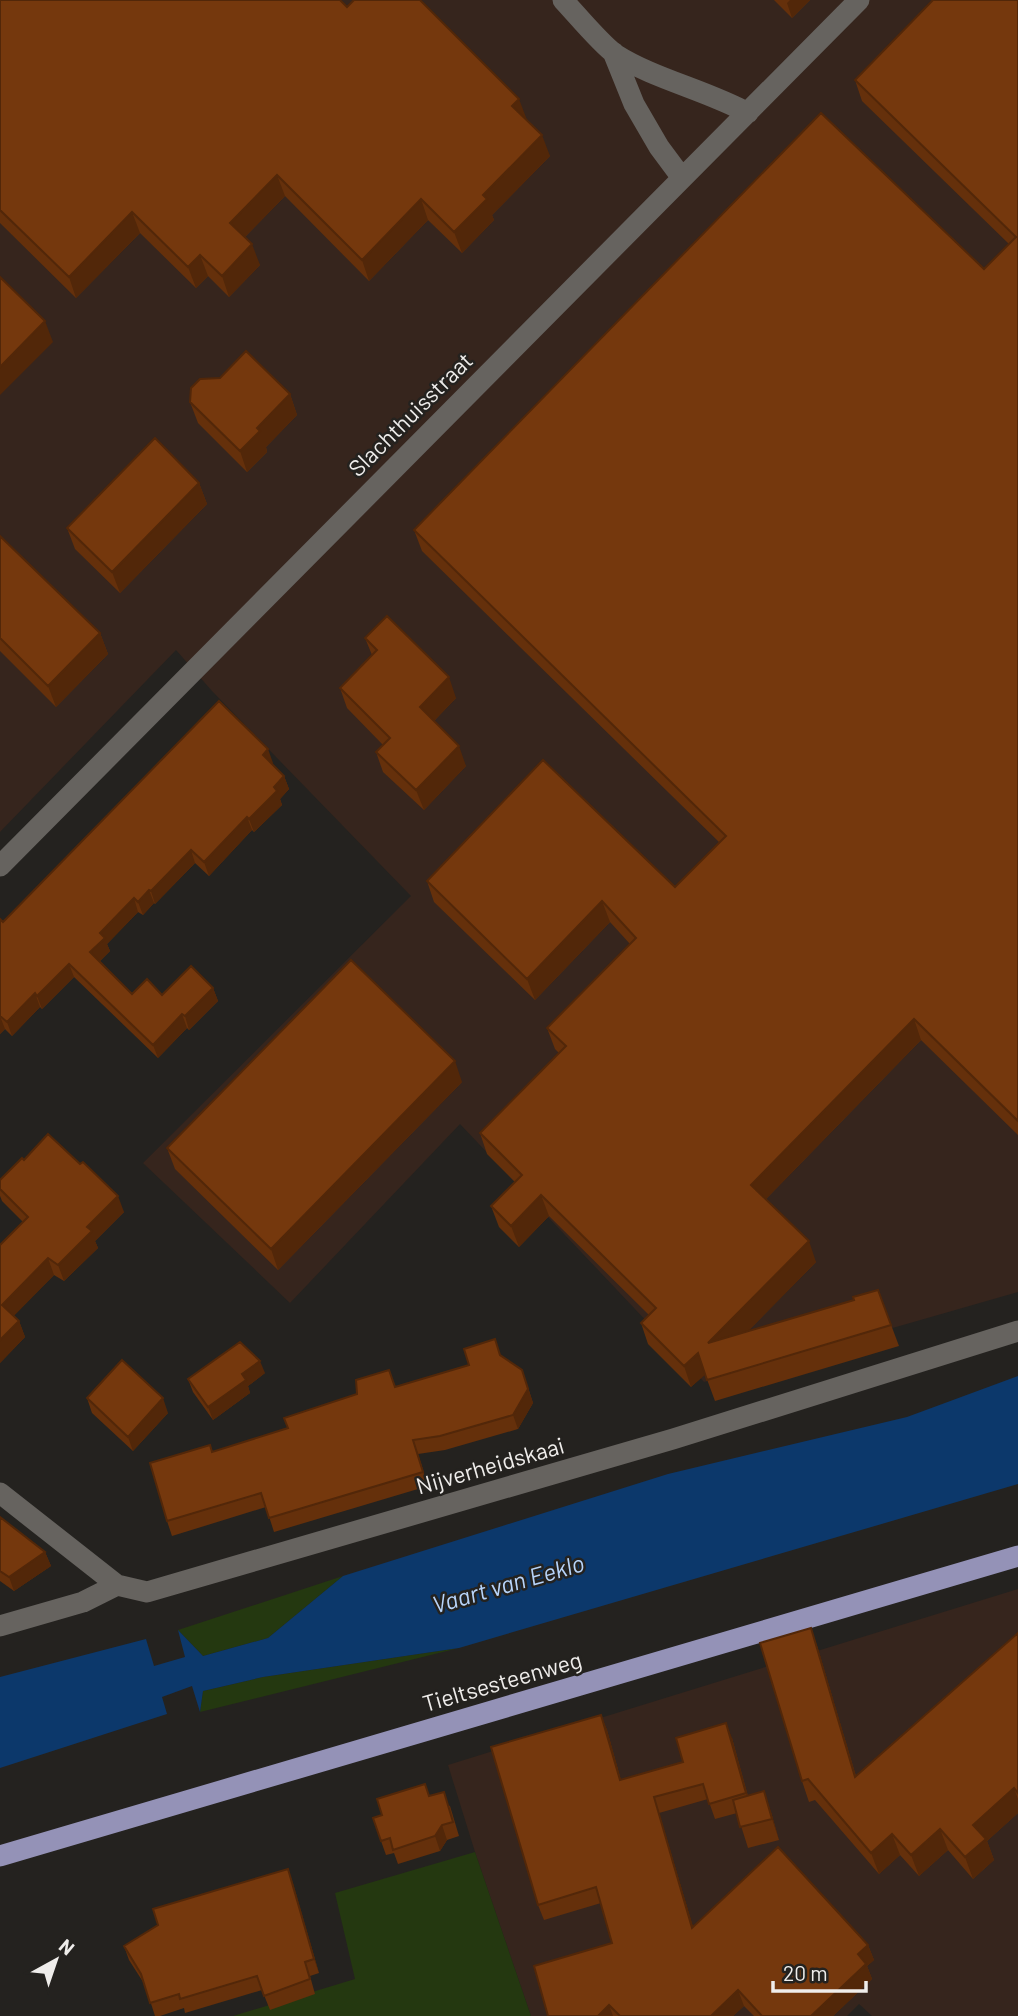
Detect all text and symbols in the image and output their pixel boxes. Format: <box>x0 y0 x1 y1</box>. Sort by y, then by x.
street label: Slachthuisstraat <box>342 346 478 482</box>
street label: Nijverheidskaai <box>413 1430 567 1500</box>
water label: Vaart van Eeklo <box>429 1547 587 1619</box>
street label: Tieltsesteenweg <box>419 1645 585 1717</box>
north arrow <box>21 1925 91 1995</box>
text: N <box>55 1934 79 1959</box>
scale bar <box>773 1950 866 1994</box>
text: 20 m <box>783 1960 828 1985</box>

